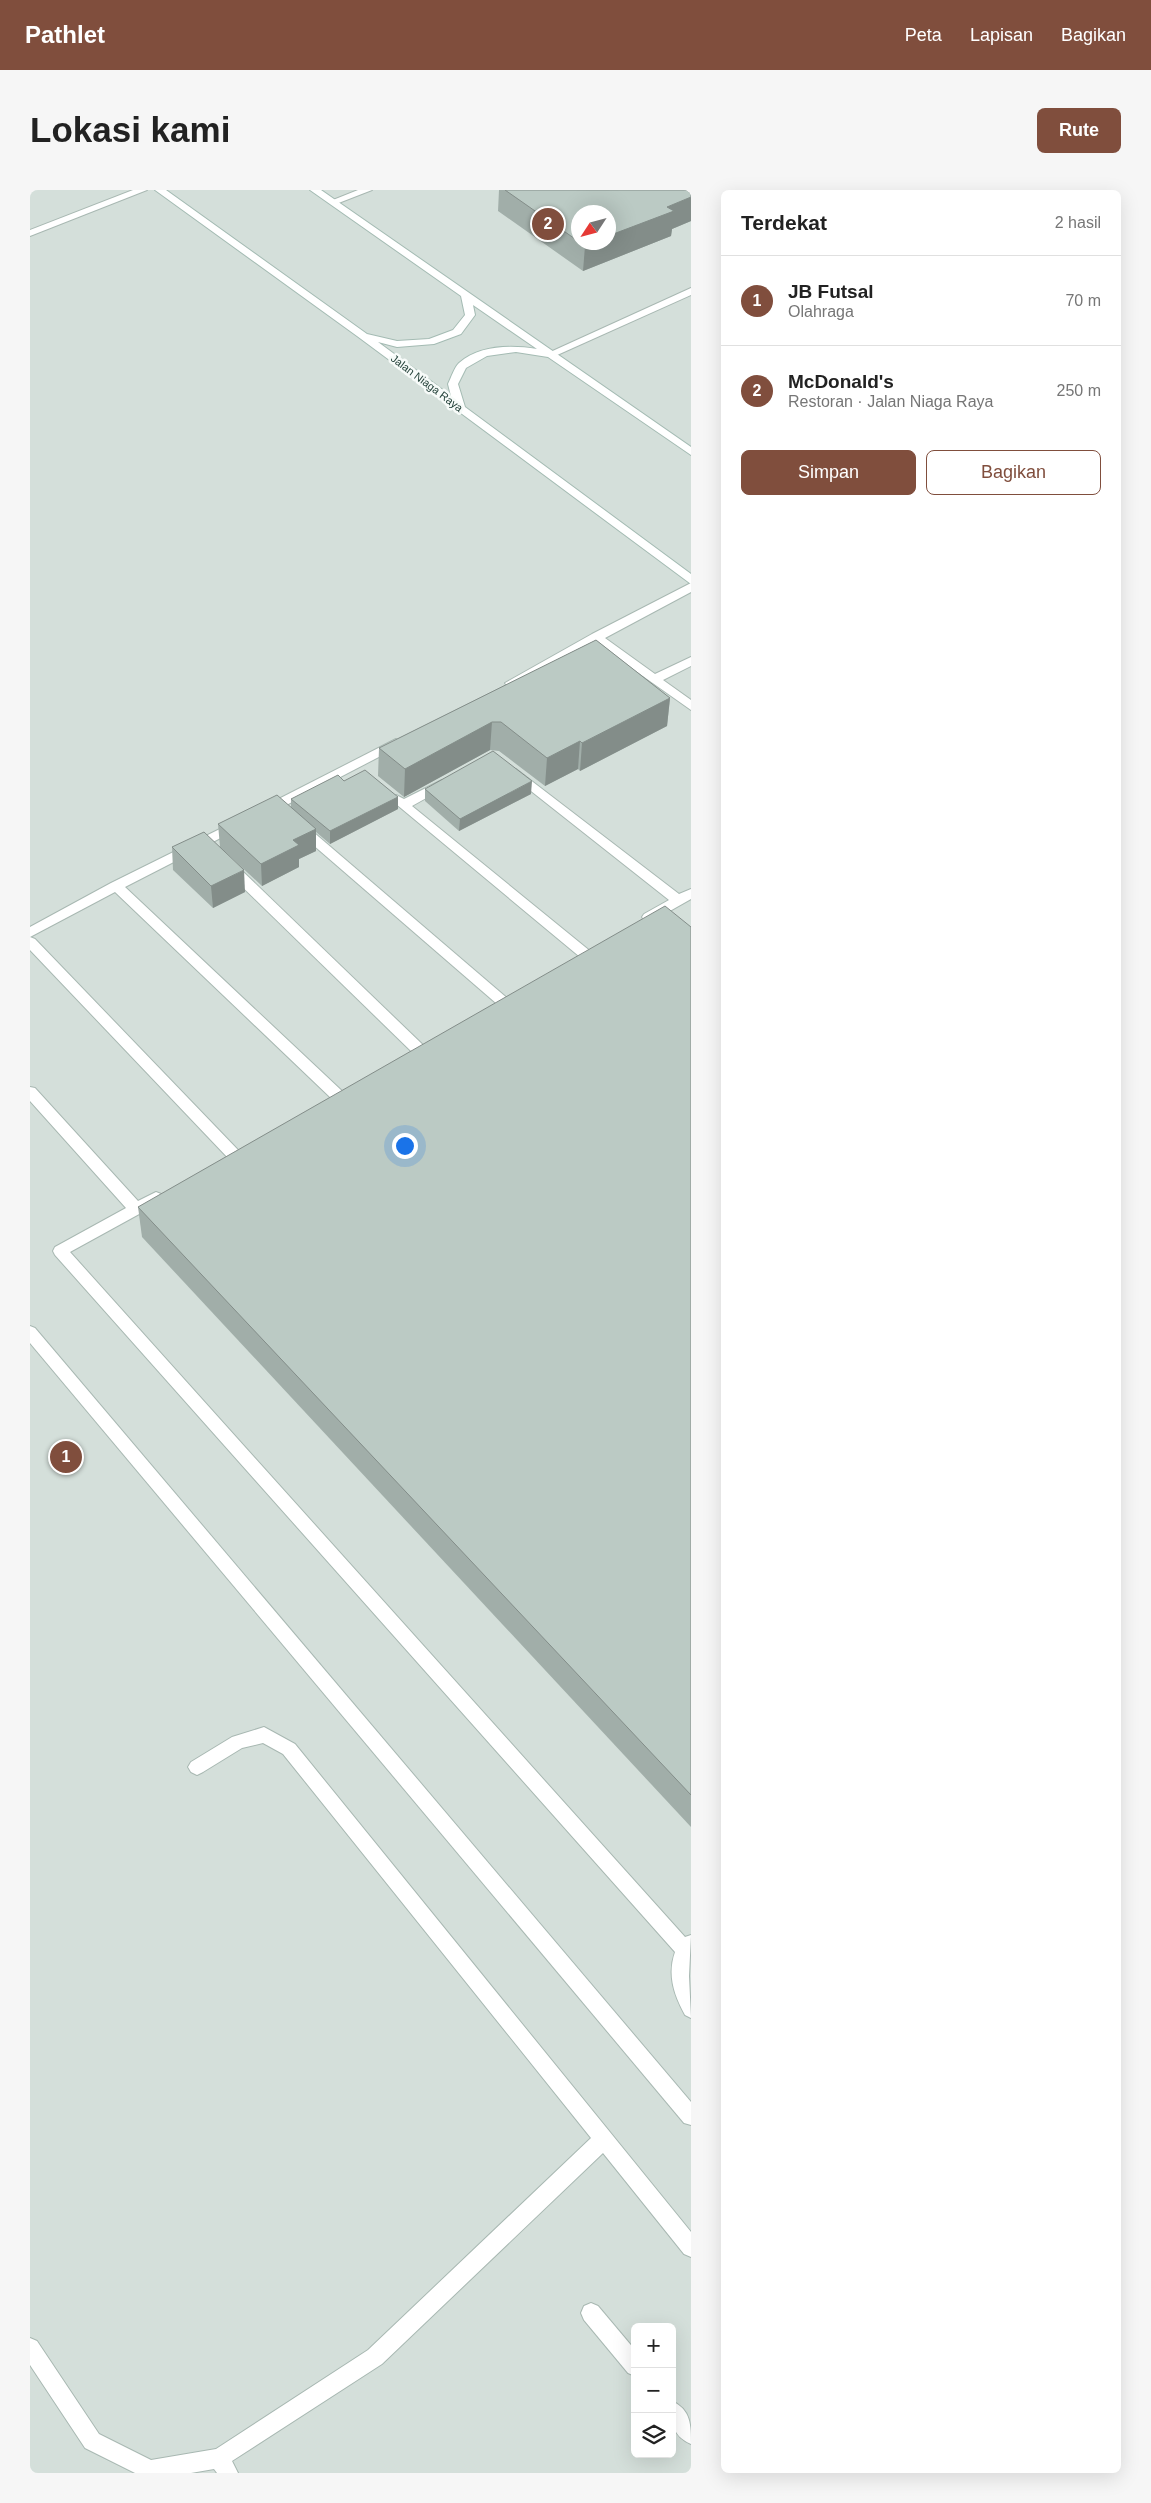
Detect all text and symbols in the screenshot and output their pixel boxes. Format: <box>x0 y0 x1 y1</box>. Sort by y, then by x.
text: Pathlet <box>25 21 105 48</box>
text: Peta <box>905 25 942 45</box>
text: Lapisan <box>970 25 1033 45</box>
text: Bagikan <box>1061 25 1126 45</box>
button: Rute <box>1037 108 1121 153</box>
text: Lokasi kami <box>30 110 230 149</box>
pin: 2 <box>532 205 564 243</box>
north arrow <box>571 205 616 250</box>
text: Terdekat <box>741 211 827 234</box>
text: 2 hasil <box>1055 214 1101 231</box>
text: JB Futsal <box>788 281 874 302</box>
text: 1 <box>753 292 761 309</box>
text: 70 m <box>1065 292 1101 309</box>
text: Olahraga <box>788 303 854 320</box>
street label: Jalan Niaga Raya <box>389 352 466 414</box>
text: McDonald's <box>788 371 894 392</box>
text: 2 <box>753 382 761 399</box>
text: 250 m <box>1057 382 1101 399</box>
text: Restoran · Jalan Niaga Raya <box>788 393 993 410</box>
button: Simpan <box>741 450 916 495</box>
button: Bagikan <box>926 450 1101 495</box>
your location <box>392 1133 418 1159</box>
pin: 1 <box>50 1438 82 1476</box>
map controls <box>631 2323 676 2458</box>
button: + <box>631 2323 676 2368</box>
button: − <box>631 2368 676 2413</box>
button: layers <box>631 2413 676 2458</box>

